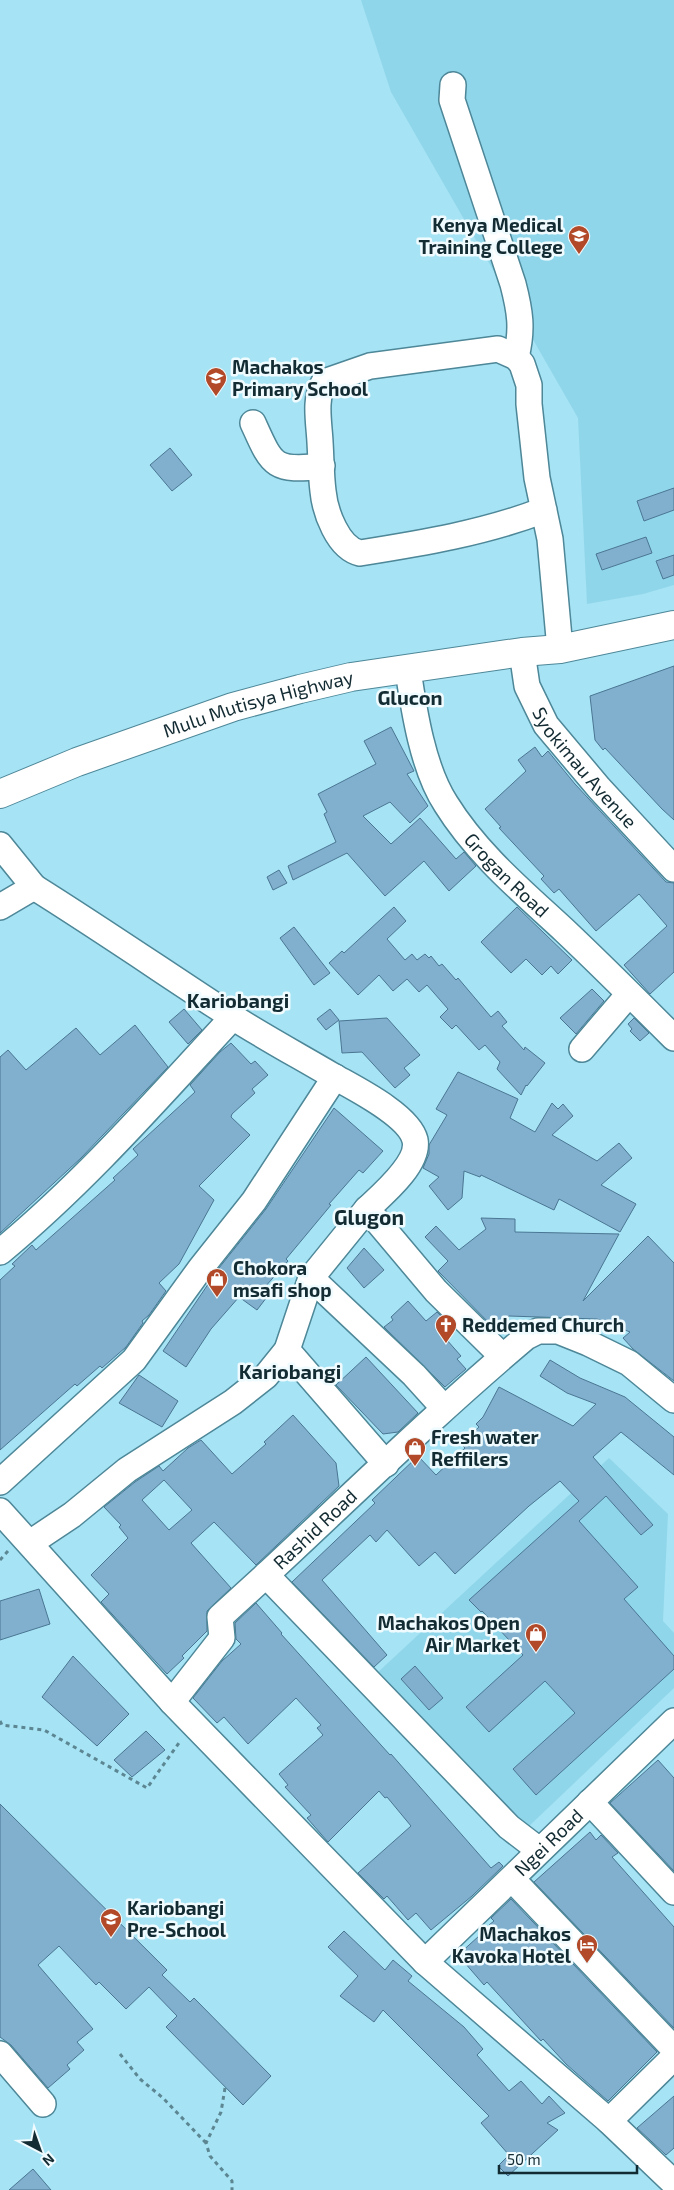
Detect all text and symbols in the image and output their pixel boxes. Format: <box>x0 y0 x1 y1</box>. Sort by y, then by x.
place label: Kenya Medical Training College <box>418 213 564 258</box>
school or university icon: Kenya Medical Training College <box>567 224 591 255</box>
place label: Machakos Primary School <box>232 355 369 401</box>
school or university icon: Machakos Primary School <box>204 366 228 397</box>
street label: Mulu Mutisya Highway <box>160 665 356 742</box>
district label: Glucon <box>377 685 443 709</box>
street label: Syokimau Avenue <box>528 703 642 833</box>
street label: Grogan Road <box>460 828 554 922</box>
district label: Kariobangi <box>187 988 289 1012</box>
district label: Glugon <box>334 1204 404 1229</box>
place label: Chokora msafi shop <box>233 1256 332 1301</box>
shop icon: Chokora msafi shop <box>205 1267 229 1298</box>
church icon: Reddemed Church <box>434 1313 458 1344</box>
place label: Reddemed Church <box>462 1313 624 1336</box>
district label: Kariobangi <box>239 1359 341 1383</box>
place label: Fresh water Reffilers <box>431 1425 539 1470</box>
shop icon: Fresh water Reffilers <box>403 1436 427 1467</box>
street label: Rashid Road <box>268 1484 361 1574</box>
place label: Machakos Open Air Market <box>378 1611 520 1656</box>
shop icon: Machakos Open Air Market <box>524 1622 548 1653</box>
street label: Ngei Road <box>509 1804 587 1880</box>
place label: Kariobangi Pre-School <box>127 1896 227 1941</box>
school or university icon: Kariobangi Pre-School <box>99 1907 123 1938</box>
place label: Machakos Kavoka Hotel <box>452 1922 572 1967</box>
hotel icon: Machakos Kavoka Hotel <box>575 1933 599 1964</box>
north arrow <box>15 2125 65 2175</box>
scale bar <box>499 2142 636 2174</box>
text: N <box>39 2150 58 2170</box>
text: 50 m <box>507 2150 541 2168</box>

